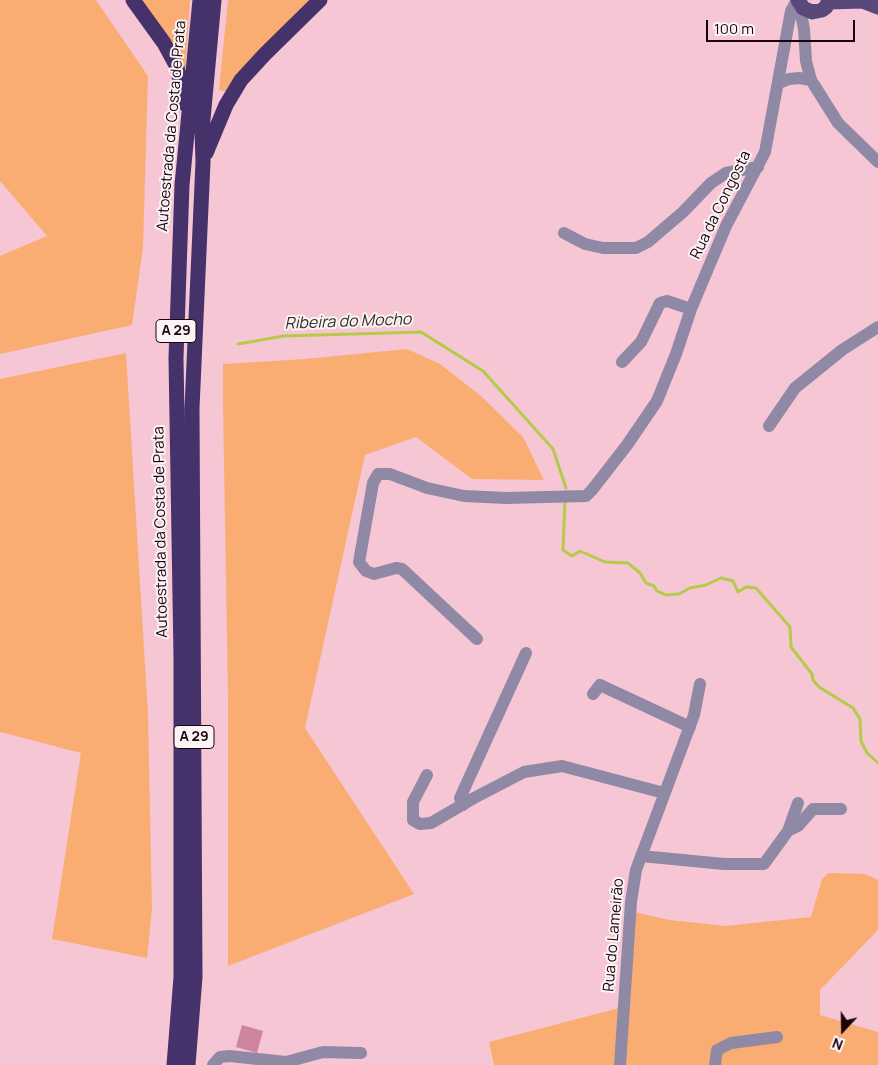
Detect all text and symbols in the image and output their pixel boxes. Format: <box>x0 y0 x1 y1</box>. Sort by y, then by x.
scale bar <box>708 10 857 42</box>
text: 100 m <box>714 18 754 39</box>
street label: Autoestrada da Costa de Prata <box>154 20 190 232</box>
street label: Rua da Congosta <box>687 148 755 262</box>
water label: Ribeira do Mocho <box>284 310 412 334</box>
road number: A 29 <box>156 320 196 342</box>
street label: Autoestrada da Costa de Prata <box>150 426 172 638</box>
road number: A 29 <box>174 726 214 749</box>
street label: Rua do Lameirão <box>600 878 628 992</box>
north arrow <box>818 1005 868 1055</box>
text: N <box>829 1034 846 1055</box>

